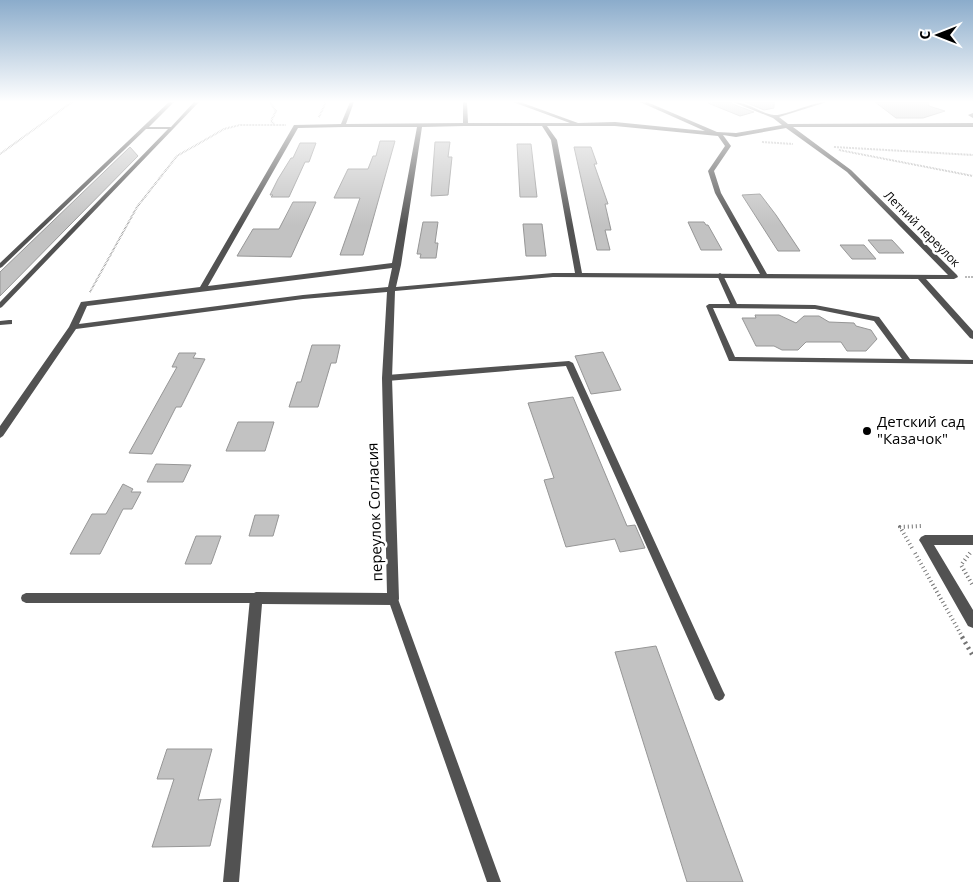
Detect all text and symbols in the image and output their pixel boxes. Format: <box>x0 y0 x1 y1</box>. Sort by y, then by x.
north arrow <box>913 10 963 60</box>
text: С <box>915 30 934 39</box>
street label: Летний переулок <box>881 187 965 271</box>
place label: Детский сад "Казачок" <box>877 411 965 448</box>
marker: Детский сад "Казачок" <box>861 425 873 437</box>
street label: переулок Согласия <box>362 442 386 582</box>

